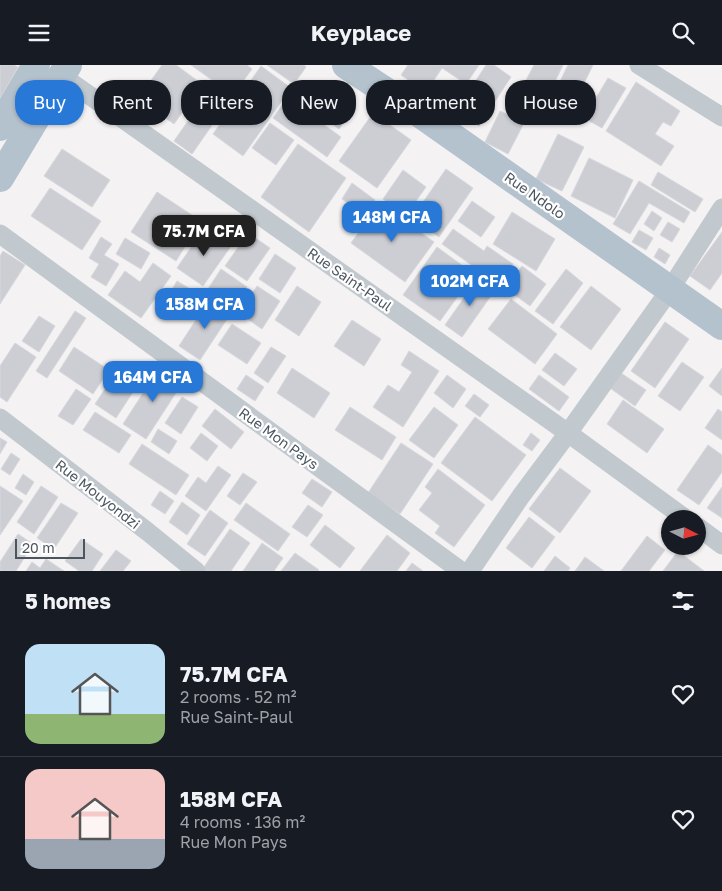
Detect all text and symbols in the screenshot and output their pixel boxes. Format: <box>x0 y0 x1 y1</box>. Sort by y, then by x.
icon: menu <box>25 19 53 47</box>
text: Keyplace <box>311 19 411 46</box>
icon: search <box>669 19 697 47</box>
chip: Buy <box>15 80 84 125</box>
chip: Rent <box>94 80 171 125</box>
chip: Filters <box>181 80 272 125</box>
chip: New <box>282 80 356 125</box>
chip: Apartment <box>366 80 495 125</box>
chip: House <box>505 80 596 125</box>
street label: Rue Ndolo <box>502 168 568 222</box>
pin: 148M CFA <box>340 201 444 243</box>
text: 148M CFA <box>353 207 431 227</box>
pin: 75.7M CFA <box>147 215 261 257</box>
text: 75.7M CFA <box>163 221 245 241</box>
street label: Rue Saint-Paul <box>305 244 395 314</box>
pin: 102M CFA <box>418 265 522 307</box>
text: 102M CFA <box>431 271 509 291</box>
pin: 158M CFA <box>153 287 257 330</box>
text: 158M CFA <box>166 294 244 314</box>
pin: 164M CFA <box>101 361 205 403</box>
text: 164M CFA <box>114 367 192 387</box>
street label: Rue Mon Pays <box>236 404 322 472</box>
street label: Rue Mouyondzi <box>52 456 144 532</box>
north arrow <box>661 510 706 555</box>
map controls <box>661 510 706 555</box>
scale bar <box>15 536 85 559</box>
text: 20 m <box>22 539 55 556</box>
icon: filters <box>669 587 697 615</box>
text: 5 homes <box>25 588 111 614</box>
text: 75.7M CFA <box>180 661 288 687</box>
icon: home <box>65 664 125 724</box>
icon: heart <box>669 680 697 708</box>
text: 2 rooms · 52 m² <box>180 687 296 707</box>
text: Rue Saint-Paul <box>180 707 293 727</box>
text: 158M CFA <box>180 786 282 812</box>
icon: home <box>65 789 125 849</box>
icon: heart <box>669 805 697 833</box>
text: 4 rooms · 136 m² <box>180 812 305 832</box>
text: Rue Mon Pays <box>180 832 287 852</box>

